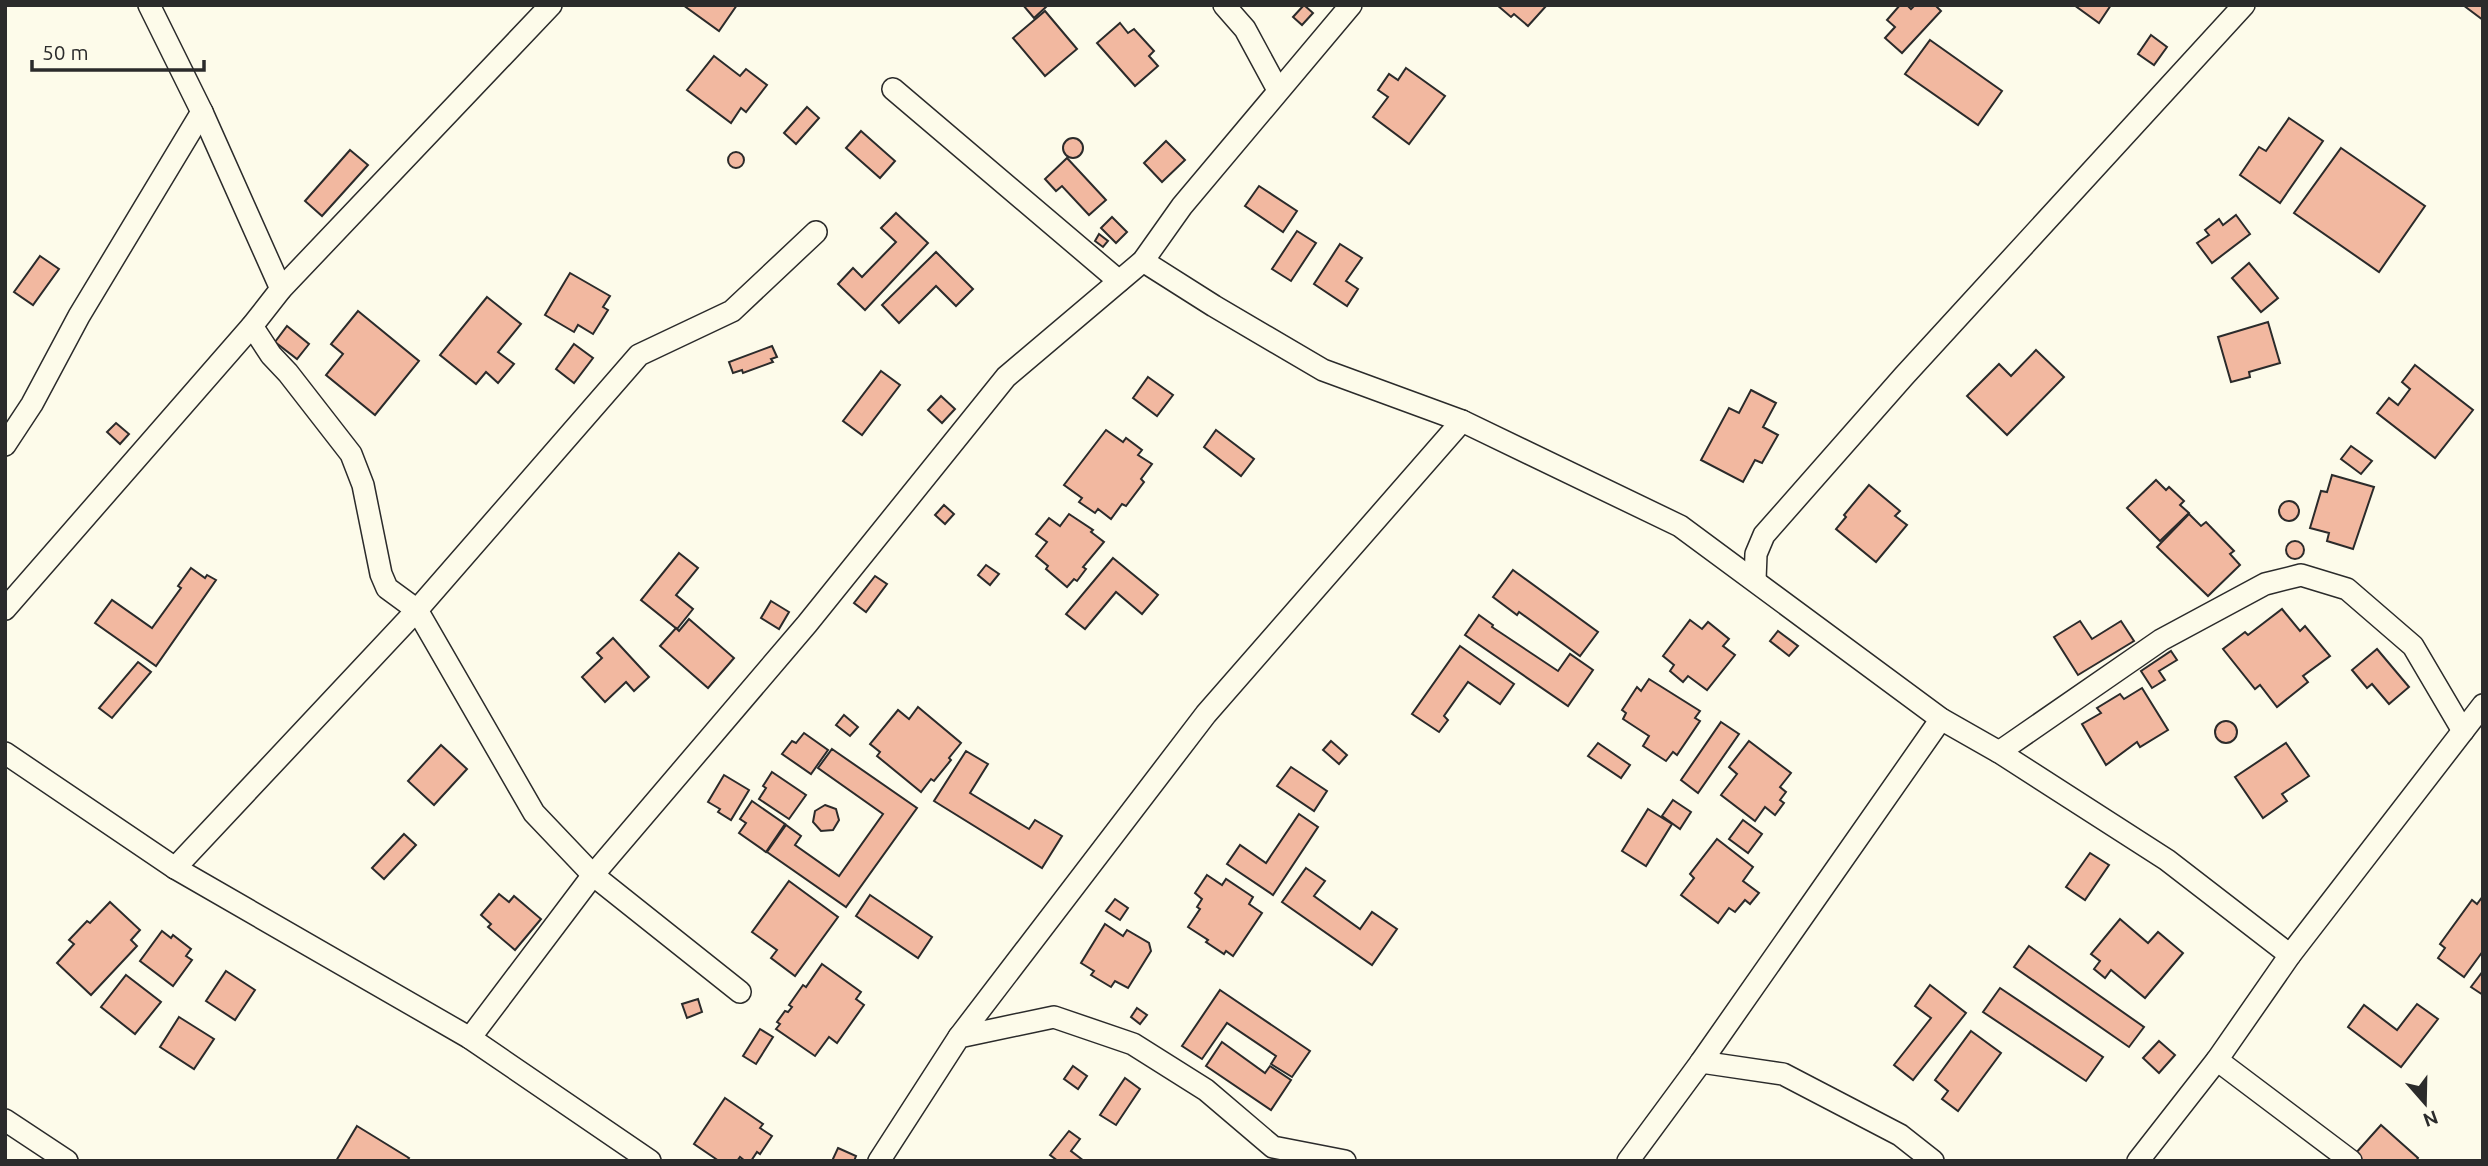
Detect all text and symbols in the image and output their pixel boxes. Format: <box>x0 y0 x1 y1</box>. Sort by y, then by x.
scale bar <box>32 28 203 72</box>
text: 50 m <box>42 40 89 64</box>
north arrow <box>2390 1068 2460 1138</box>
text: N <box>2420 1106 2441 1132</box>

